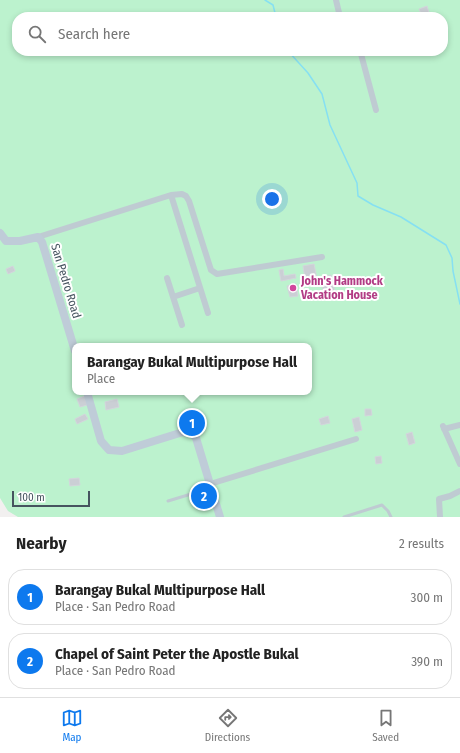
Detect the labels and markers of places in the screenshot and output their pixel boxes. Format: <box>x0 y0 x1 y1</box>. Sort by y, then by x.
place label: John's Hammock Vacation House <box>300 274 384 302</box>
marker: John's Hammock Vacation House <box>288 283 298 293</box>
pin: 1 <box>179 408 205 438</box>
pin: 2 <box>191 481 217 511</box>

